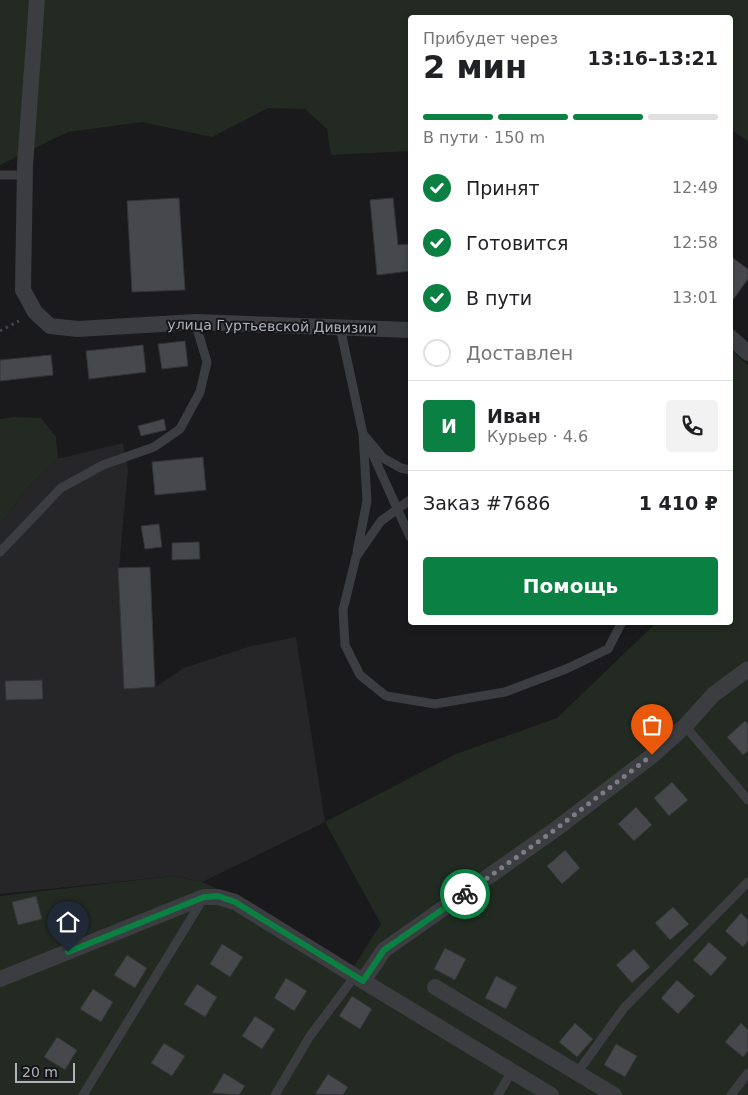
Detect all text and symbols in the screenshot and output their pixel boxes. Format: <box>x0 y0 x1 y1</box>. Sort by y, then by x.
text: Прибудет через <box>423 29 558 48</box>
text: 13:16–13:21 <box>588 47 718 69</box>
text: 2 мин <box>423 48 527 86</box>
text: В пути · 150 m <box>423 128 545 147</box>
icon: check <box>423 174 451 202</box>
text: Принят <box>466 177 540 199</box>
text: 12:49 <box>672 178 718 197</box>
icon: check <box>423 229 451 257</box>
text: Готовится <box>466 232 568 254</box>
text: 12:58 <box>672 233 718 252</box>
icon: check <box>423 284 451 312</box>
text: В пути <box>466 287 532 309</box>
text: 13:01 <box>672 288 718 307</box>
street label: улица Гуртьевской Дивизии <box>167 316 377 336</box>
text: Доставлен <box>466 342 573 364</box>
button: phone <box>666 400 718 452</box>
text: Иван <box>487 405 541 427</box>
text: И <box>441 415 457 437</box>
text: Курьер · 4.6 <box>487 427 588 446</box>
text: Заказ #7686 <box>423 492 550 514</box>
text: 1 410 ₽ <box>639 492 718 514</box>
button: Помощь <box>423 557 718 615</box>
pin <box>631 704 673 755</box>
icon: bag <box>638 711 666 739</box>
courier <box>440 869 490 919</box>
icon: bike <box>451 880 479 908</box>
pin <box>47 901 89 952</box>
icon: home <box>54 908 82 936</box>
scale bar <box>15 1060 75 1083</box>
text: 20 m <box>22 1064 58 1080</box>

